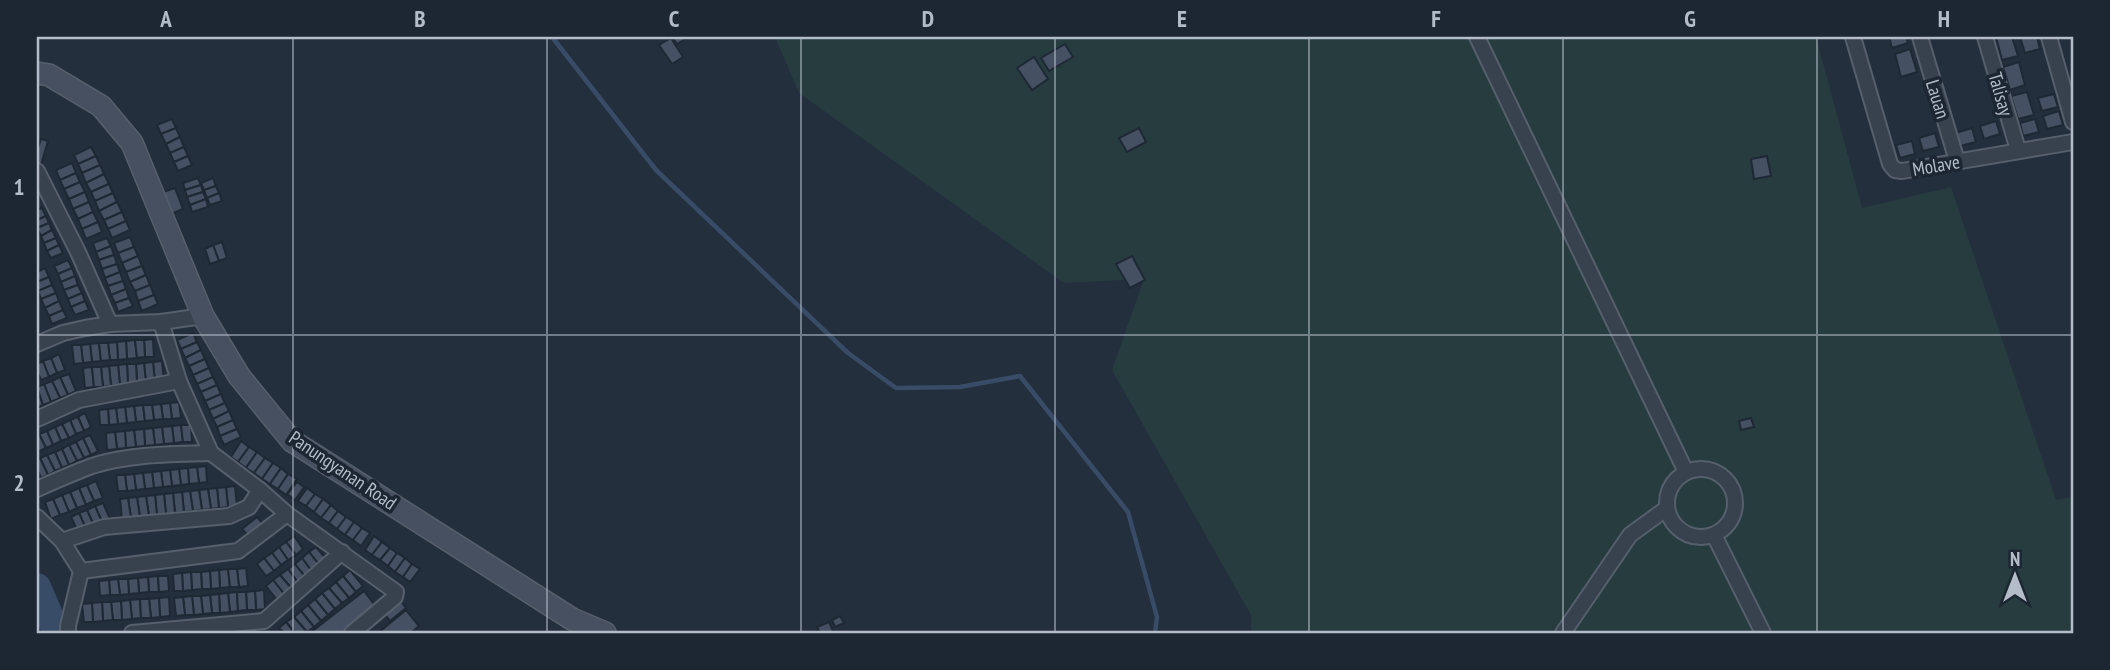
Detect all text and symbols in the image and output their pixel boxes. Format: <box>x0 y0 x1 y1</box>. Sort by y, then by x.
text: A <box>159 4 172 33</box>
text: B <box>414 4 426 33</box>
text: C <box>669 4 680 33</box>
text: D <box>922 4 934 33</box>
text: E <box>1177 4 1187 33</box>
text: F <box>1431 4 1441 33</box>
text: G <box>1684 4 1696 33</box>
text: H <box>1938 4 1950 33</box>
street label: Talisay <box>1983 69 2019 119</box>
street label: Lauan <box>1921 77 1955 121</box>
street label: Molave <box>1910 149 1962 181</box>
text: 1 <box>14 172 25 201</box>
street label: Panungyanan Road <box>285 425 401 515</box>
text: 2 <box>14 468 25 497</box>
north arrow <box>1980 540 2050 610</box>
text: N <box>2010 547 2020 571</box>

